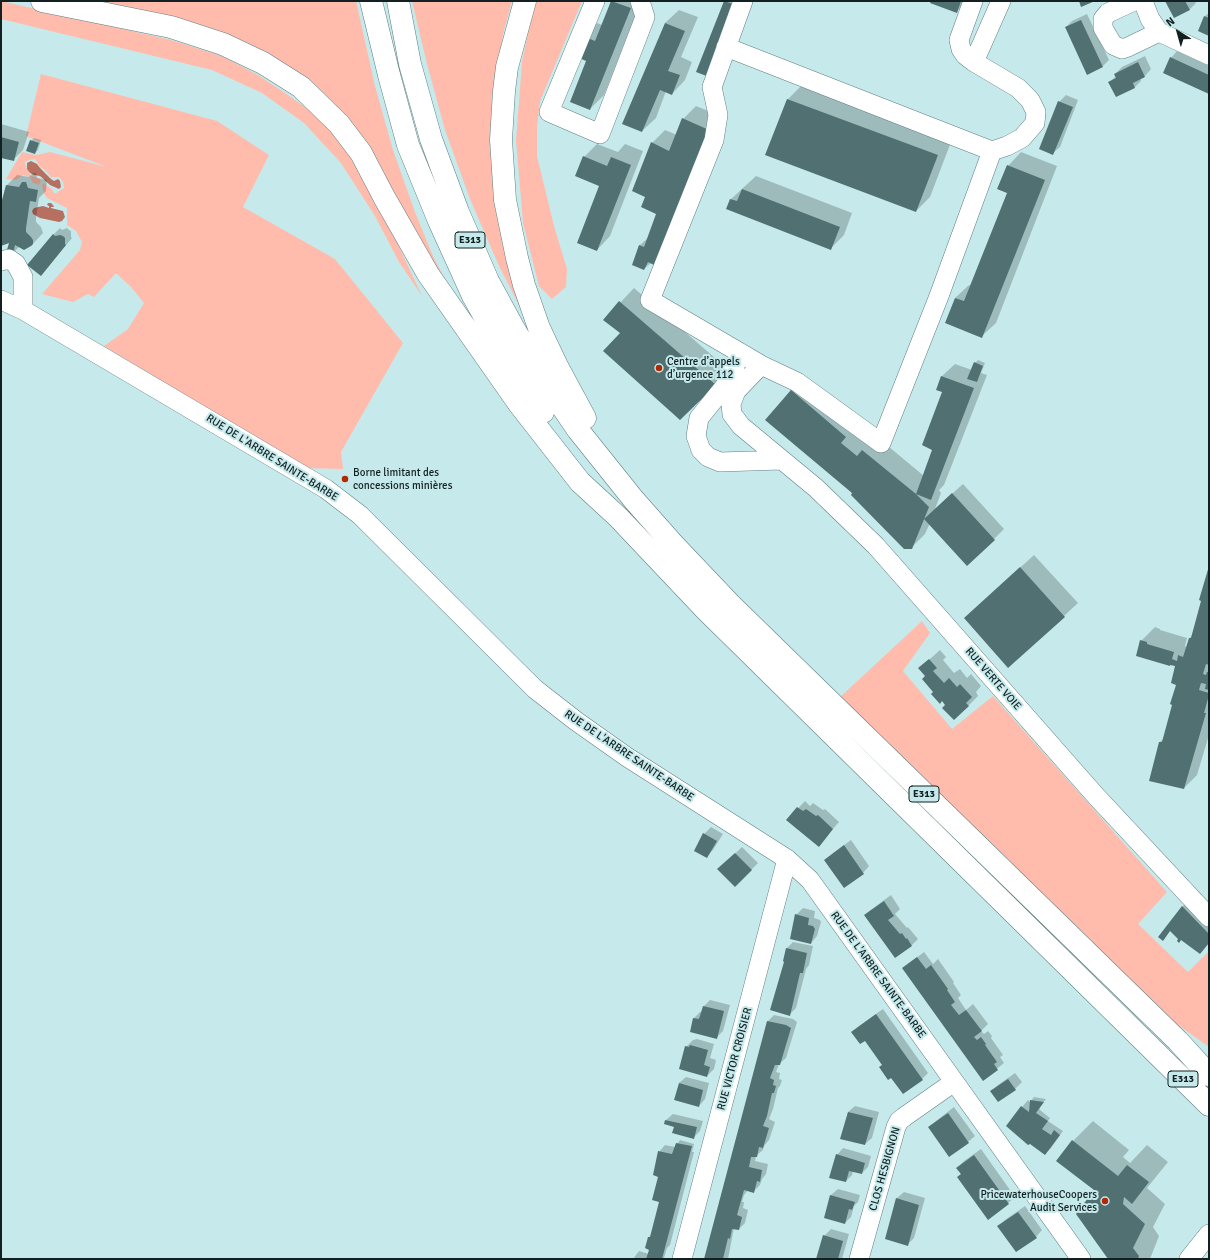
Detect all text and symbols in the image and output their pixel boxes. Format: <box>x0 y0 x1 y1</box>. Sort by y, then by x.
north arrow <box>1158 12 1198 52</box>
text: N <box>1164 15 1177 30</box>
road number: E313 <box>455 232 485 248</box>
place label: Centre d’appels d’urgence 112 <box>667 355 740 381</box>
marker: Centre d’appels d’urgence 112 <box>654 363 664 373</box>
street label: RUE DE L'ARBRE SAINTE-BARBE <box>204 412 340 504</box>
place label: Borne limitant des concessions minières <box>353 466 452 492</box>
marker: Borne limitant des concessions minières <box>340 474 350 484</box>
street label: RUE VERTE VOIE <box>962 645 1024 713</box>
street label: RUE DE L'ARBRE SAINTE-BARBE <box>562 708 696 804</box>
road number: E313 <box>909 786 939 802</box>
street label: RUE DE L'ARBRE SAINTE-BARBE <box>828 909 928 1041</box>
street label: RUE VICTOR CROISIER <box>715 1006 755 1112</box>
road number: E313 <box>1168 1071 1198 1087</box>
street label: CLOS HESBIGNON <box>867 1125 903 1213</box>
place label: PricewaterhouseCoopers Audit Services <box>980 1188 1097 1214</box>
marker: PricewaterhouseCoopers Audit Services <box>1100 1196 1110 1206</box>

